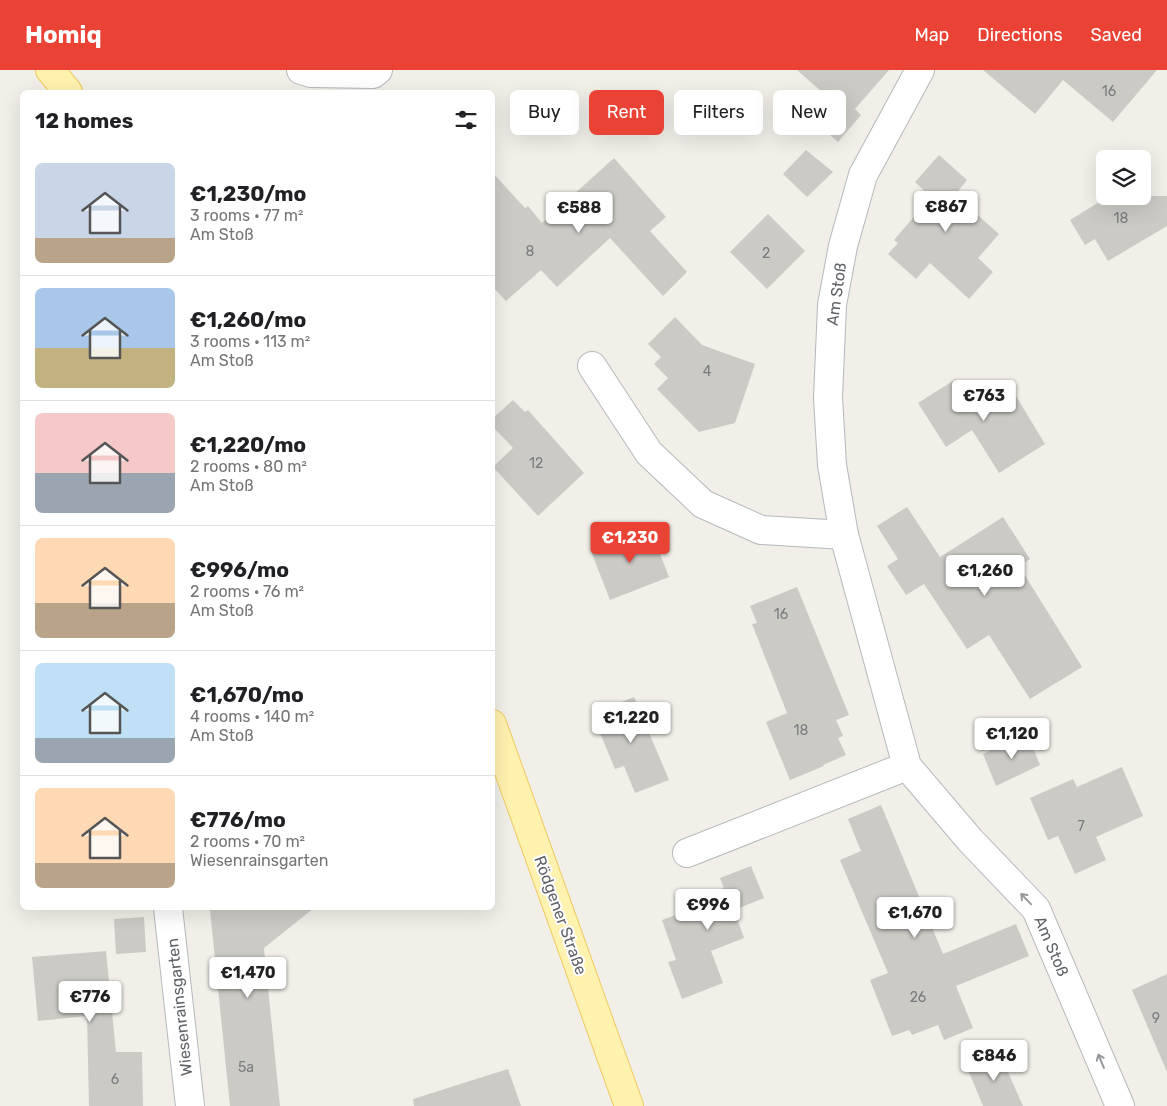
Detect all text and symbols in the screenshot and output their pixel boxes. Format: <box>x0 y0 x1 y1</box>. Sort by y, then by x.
text: Homiq <box>25 21 102 49</box>
text: Map <box>914 24 949 46</box>
text: Directions <box>977 24 1063 46</box>
text: Saved <box>1091 24 1142 46</box>
house number: 16 <box>1102 83 1116 100</box>
chip: Buy <box>510 90 579 135</box>
chip: Rent <box>589 90 664 135</box>
chip: Filters <box>674 90 763 135</box>
chip: New <box>773 90 846 135</box>
icon: filters <box>452 106 480 134</box>
text: 12 homes <box>35 108 133 133</box>
map controls <box>1096 150 1151 205</box>
button: layers <box>1096 150 1151 205</box>
text: €1,230/mo <box>190 181 306 206</box>
icon: home <box>75 183 135 243</box>
pin: €867 <box>916 190 976 233</box>
pin: €588 <box>549 191 609 234</box>
text: €867 <box>925 197 967 216</box>
text: €588 <box>557 198 601 217</box>
text: 3 rooms · 77 m² <box>190 206 303 225</box>
house number: 18 <box>1114 210 1129 227</box>
text: Am Stoß <box>190 225 254 244</box>
house number: 8 <box>526 243 535 260</box>
house number: 2 <box>762 245 770 262</box>
street label: Am Stoß <box>823 261 850 327</box>
text: €1,260/mo <box>190 307 306 332</box>
icon: home <box>75 308 135 368</box>
text: 3 rooms · 113 m² <box>190 332 310 351</box>
text: Am Stoß <box>190 351 254 370</box>
house number: 4 <box>703 363 712 380</box>
pin: €763 <box>954 380 1014 422</box>
text: €763 <box>963 386 1005 405</box>
text: €1,220/mo <box>190 432 306 457</box>
icon: home <box>75 433 135 493</box>
house number: 12 <box>529 455 543 472</box>
text: 2 rooms · 80 m² <box>190 457 307 476</box>
text: Am Stoß <box>190 476 254 495</box>
pin: €1,230 <box>589 522 671 564</box>
text: €1,230 <box>602 528 658 547</box>
pin: €1,260 <box>944 554 1026 597</box>
text: €996/mo <box>190 557 289 582</box>
icon: home <box>75 558 135 618</box>
text: €1,260 <box>957 561 1013 580</box>
text: 2 rooms · 76 m² <box>190 582 304 601</box>
text: Am Stoß <box>190 601 254 620</box>
house number: 16 <box>774 606 788 623</box>
text: €1,670/mo <box>190 682 304 707</box>
icon: home <box>75 683 135 743</box>
pin: €1,220 <box>590 702 672 744</box>
text: 4 rooms · 140 m² <box>190 707 314 726</box>
text: €1,220 <box>603 708 659 727</box>
pin: €1,120 <box>971 718 1053 760</box>
house number: 18 <box>794 722 809 739</box>
text: €1,120 <box>985 724 1039 743</box>
text: Am Stoß <box>190 726 254 745</box>
text: €776/mo <box>190 807 286 832</box>
icon: home <box>75 808 135 868</box>
house number: 7 <box>1077 818 1085 835</box>
text: 2 rooms · 70 m² <box>190 832 305 851</box>
text: Wiesenrainsgarten <box>190 851 328 870</box>
street label: Rödgener Straße <box>530 853 591 977</box>
pin: €996 <box>678 888 738 931</box>
one-way arrow <box>1020 892 1032 905</box>
text: €996 <box>686 895 730 914</box>
pin: €1,670 <box>874 896 956 939</box>
text: €1,670 <box>888 903 942 922</box>
street label: Am Stoß <box>1030 913 1073 979</box>
street label: Wiesenrainsgarten <box>163 937 196 1077</box>
pin: €1,470 <box>207 956 289 999</box>
text: €1,470 <box>220 963 276 982</box>
pin: €776 <box>60 980 120 1023</box>
text: €776 <box>70 987 110 1006</box>
house number: 26 <box>910 989 926 1006</box>
house number: 9 <box>1152 1010 1160 1027</box>
pin: €846 <box>964 1040 1024 1082</box>
text: €846 <box>972 1046 1016 1065</box>
one-way arrow <box>1095 1054 1105 1069</box>
house number: 5a <box>238 1059 254 1076</box>
house number: 6 <box>111 1071 119 1088</box>

